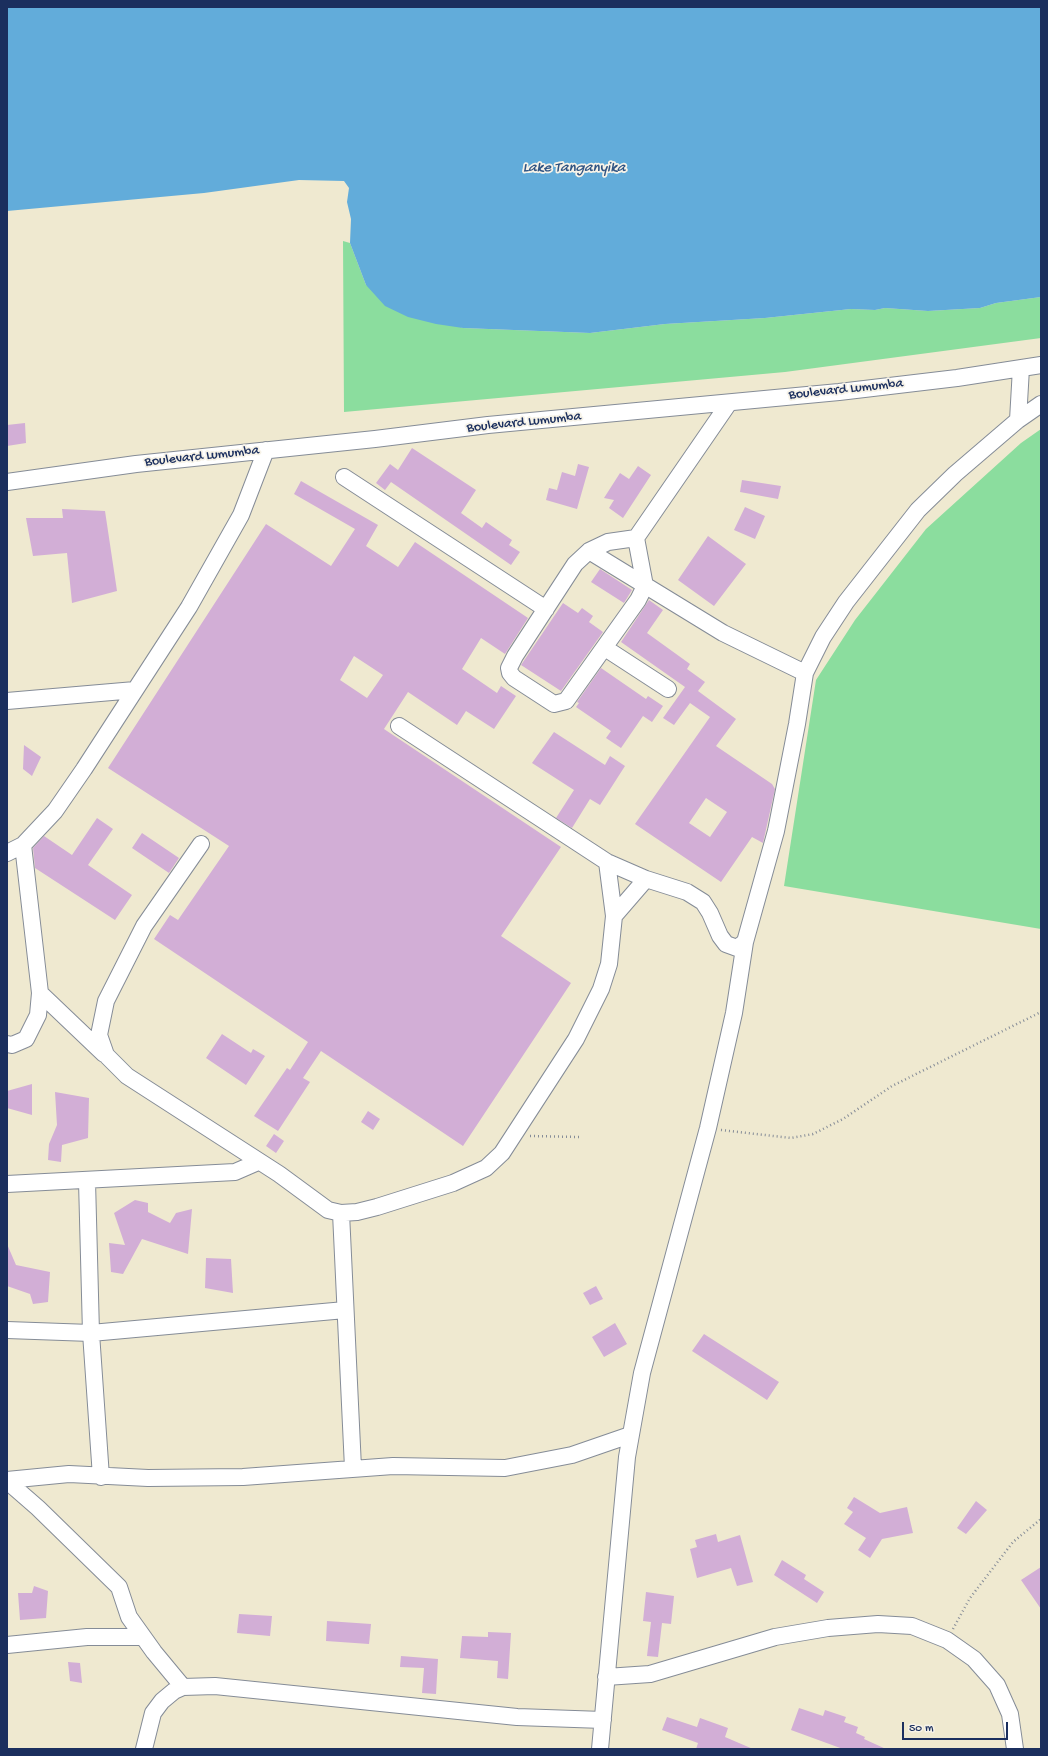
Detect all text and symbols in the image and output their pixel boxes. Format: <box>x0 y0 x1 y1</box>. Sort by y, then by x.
water label: Lake Tanganyika <box>523 160 625 178</box>
street label: Boulevard Lumumba <box>788 376 904 404</box>
street label: Boulevard Lumumba <box>466 409 582 437</box>
street label: Boulevard Lumumba <box>144 443 260 471</box>
scale bar <box>904 1714 1010 1740</box>
text: 50 m <box>909 1722 934 1736</box>

